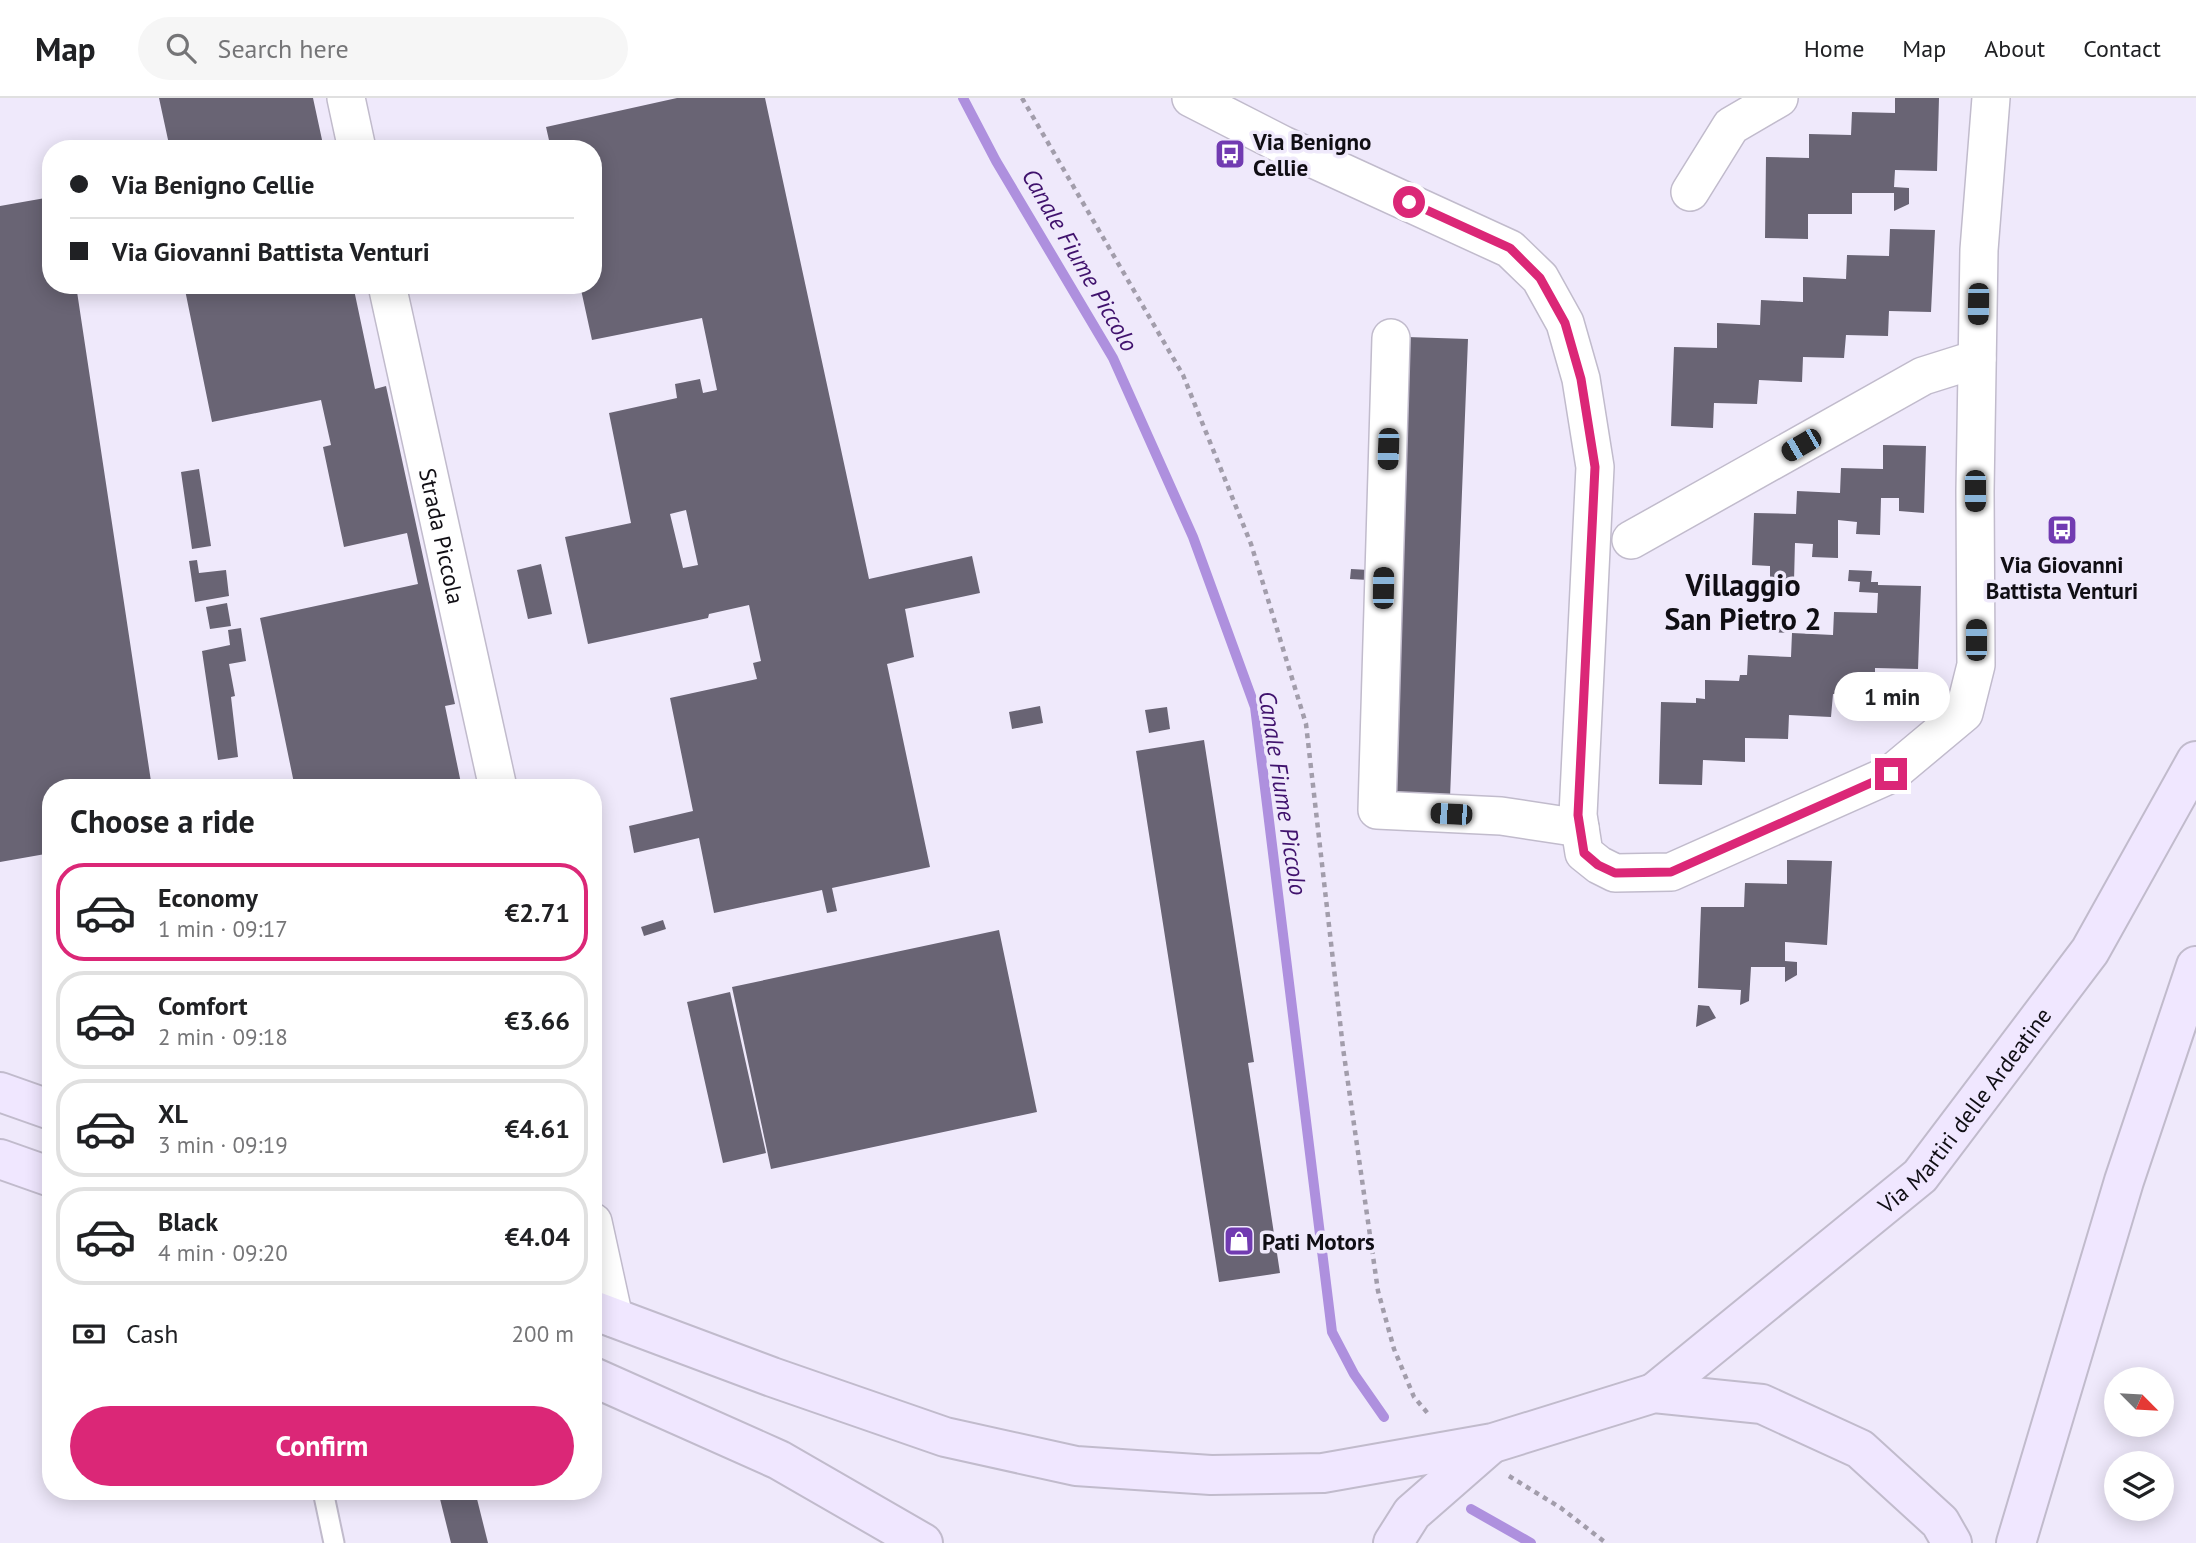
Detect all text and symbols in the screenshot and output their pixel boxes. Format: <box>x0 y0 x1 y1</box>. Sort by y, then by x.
search box <box>138 17 628 80</box>
text: Map <box>35 27 96 70</box>
icon: search <box>162 29 200 67</box>
text: Search here <box>218 32 349 65</box>
text: Home <box>1804 33 1864 64</box>
text: Map <box>1902 33 1946 64</box>
text: About <box>1984 33 2045 64</box>
text: Contact <box>2083 33 2161 64</box>
place label: Via Benigno Cellie <box>1252 127 1371 182</box>
bus stop icon: Via Benigno Cellie <box>1213 137 1247 171</box>
water label: Canale Fiume Piccolo <box>1015 163 1145 357</box>
text: Via Benigno Cellie <box>112 168 314 201</box>
route start <box>1393 186 1425 218</box>
text: Via Giovanni Battista Venturi <box>112 235 430 268</box>
car <box>1968 283 1989 325</box>
car <box>1778 425 1825 465</box>
car <box>1377 428 1400 470</box>
street label: Strada Piccola <box>413 465 471 607</box>
car <box>1965 470 1986 512</box>
bus stop icon: Via Giovanni Battista Venturi <box>2045 513 2079 547</box>
place label: Via Giovanni Battista Venturi <box>1986 550 2138 605</box>
district label: Villaggio San Pietro 2 <box>1665 565 1821 638</box>
car <box>1373 567 1394 609</box>
car <box>1966 619 1987 661</box>
callout: 1 min <box>1833 672 1949 722</box>
text: 1 min <box>1864 682 1920 711</box>
water label: Canale Fiume Piccolo <box>1252 689 1314 897</box>
route end <box>1875 758 1907 790</box>
text: Choose a ride <box>70 800 255 842</box>
car <box>1430 802 1473 826</box>
icon: car <box>74 881 137 944</box>
text: Economy <box>158 881 258 914</box>
text: €2.71 <box>505 896 570 929</box>
text: 1 min · 09:17 <box>158 914 288 943</box>
icon: car <box>74 989 137 1052</box>
text: Comfort <box>158 989 248 1022</box>
street label: Via Martiri delle Ardeatine <box>1871 1001 2057 1220</box>
text: €3.66 <box>505 1004 570 1037</box>
text: 2 min · 09:18 <box>158 1022 288 1051</box>
icon: car <box>74 1097 137 1160</box>
text: XL <box>158 1097 188 1130</box>
text: €4.61 <box>505 1112 570 1145</box>
text: 3 min · 09:19 <box>158 1130 288 1159</box>
icon: car <box>74 1205 137 1268</box>
text: Black <box>158 1205 218 1238</box>
text: €4.04 <box>505 1220 570 1253</box>
shop icon: Pati Motors <box>1222 1224 1256 1258</box>
place label: Pati Motors <box>1262 1227 1375 1256</box>
text: 4 min · 09:20 <box>158 1238 288 1267</box>
icon: cash <box>70 1315 108 1353</box>
text: Cash <box>126 1317 178 1350</box>
text: 200 m <box>512 1319 574 1348</box>
north arrow <box>2104 1367 2174 1437</box>
map controls <box>2104 1367 2174 1521</box>
button: Confirm <box>70 1406 574 1486</box>
button: layers <box>2104 1451 2174 1521</box>

